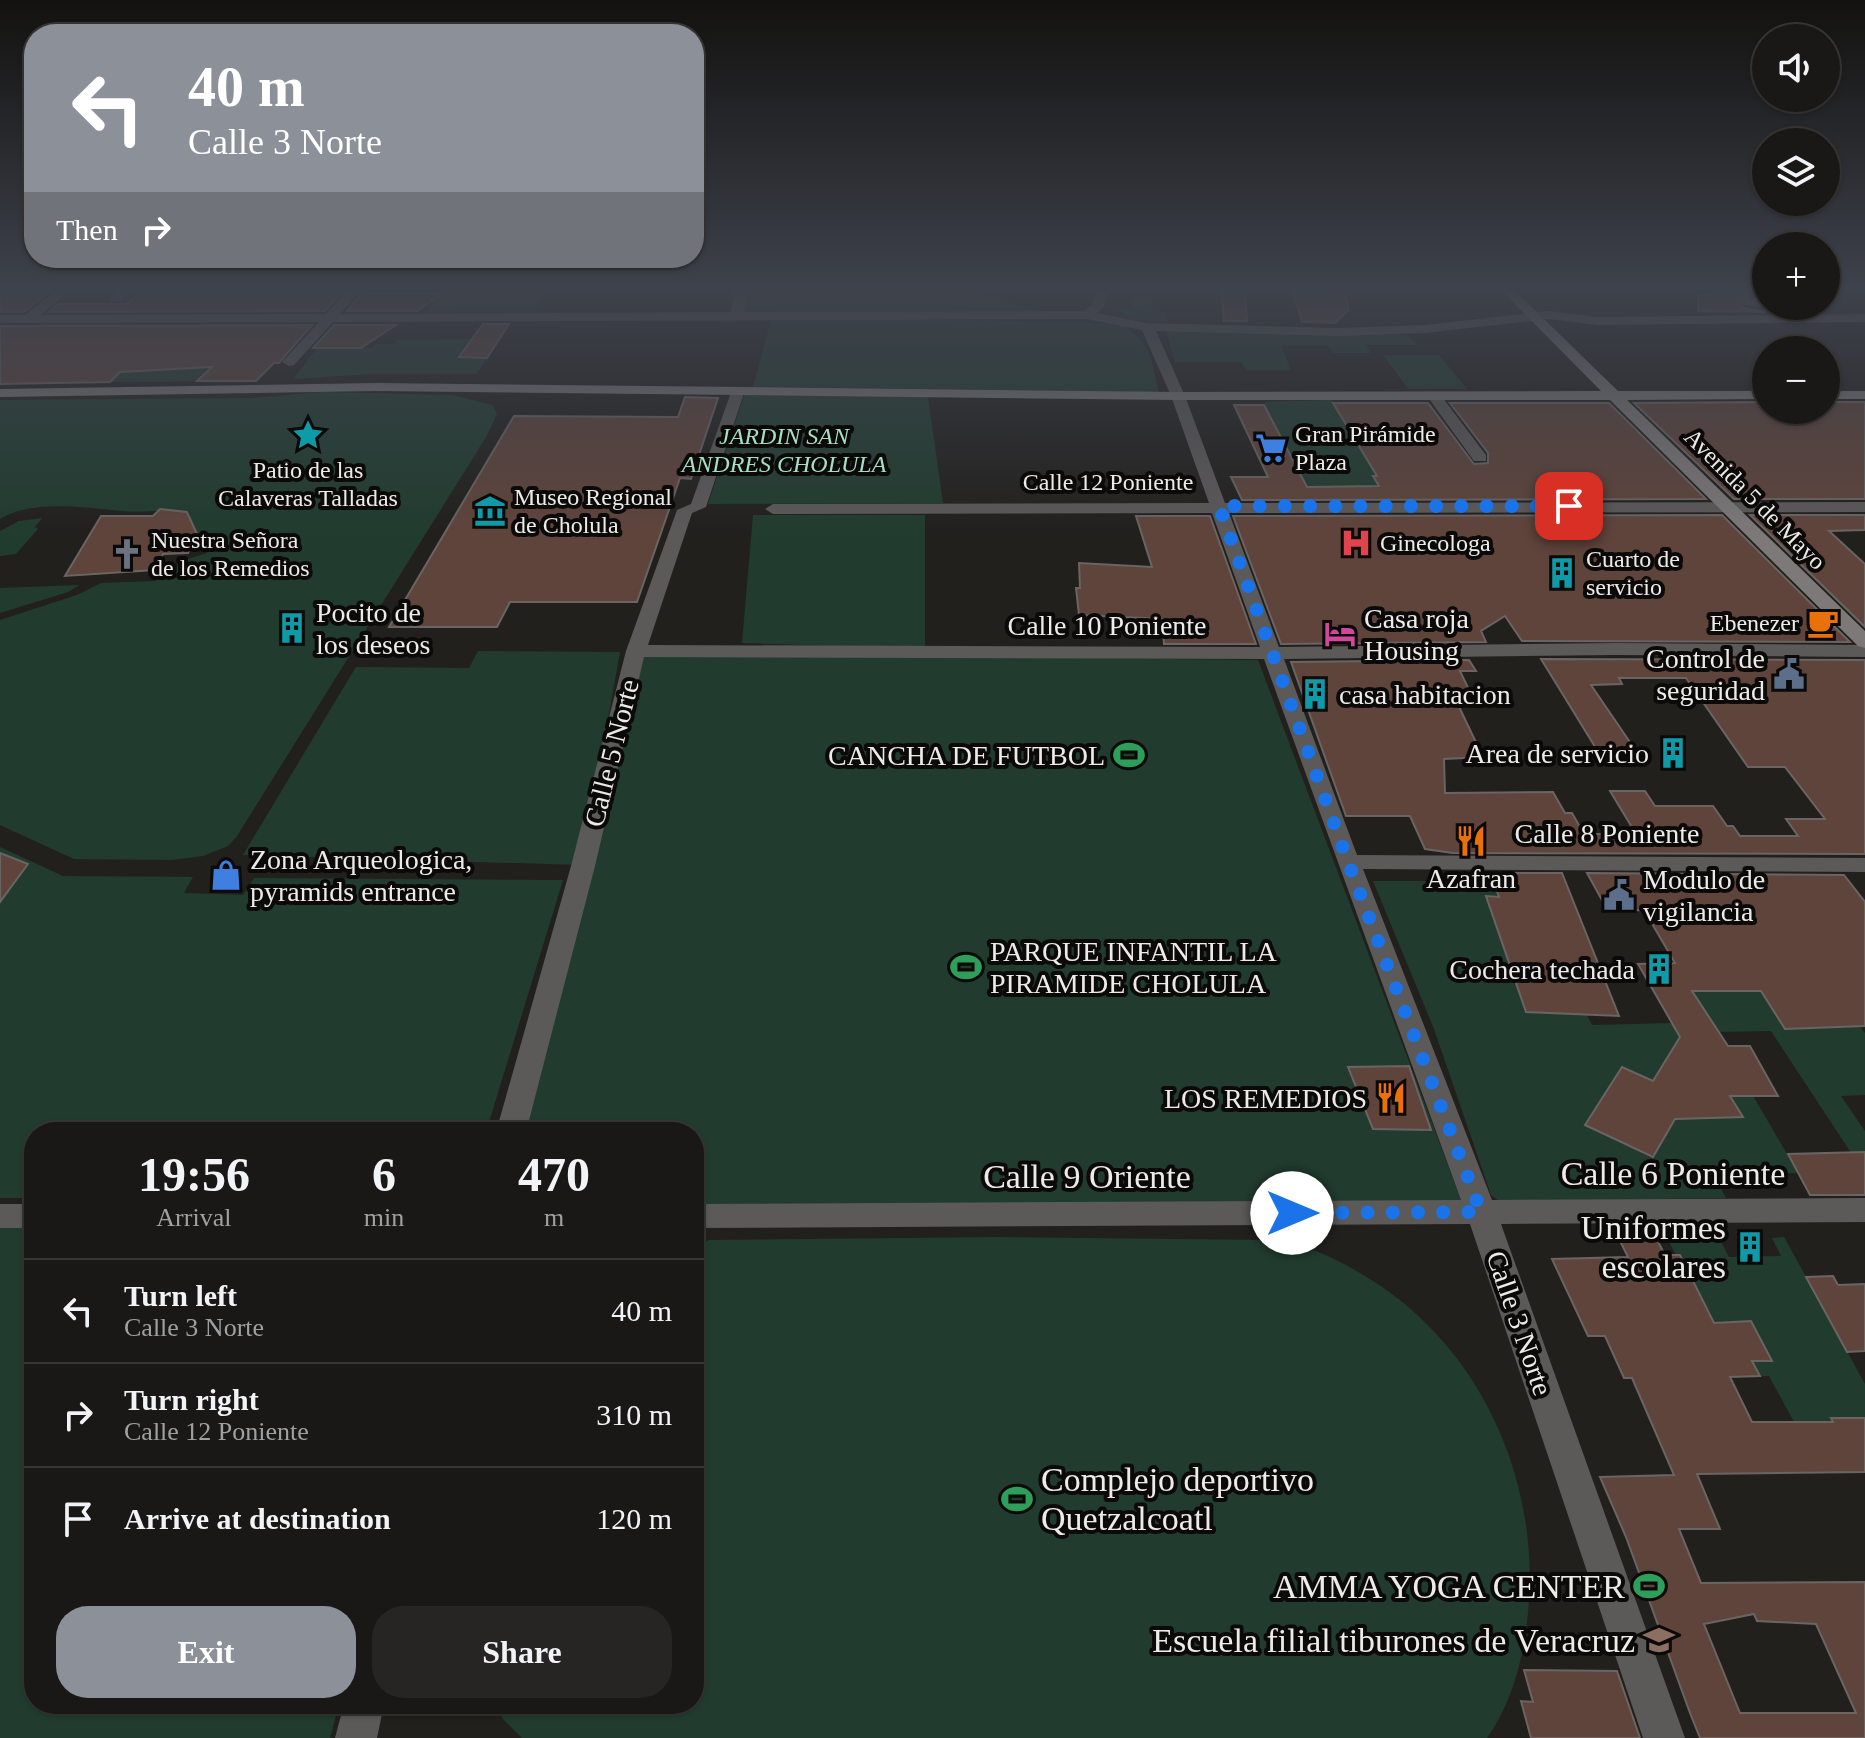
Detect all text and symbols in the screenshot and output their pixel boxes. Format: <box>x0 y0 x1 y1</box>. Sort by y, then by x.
map controls <box>1752 24 1840 424</box>
button: sound <box>1752 24 1840 112</box>
icon: left <box>56 56 160 160</box>
text: 40 m <box>188 56 305 118</box>
text: Calle 3 Norte <box>188 122 382 162</box>
button: layers <box>1752 128 1840 216</box>
icon: right <box>134 208 178 252</box>
text: Then <box>56 213 118 246</box>
button: + <box>1752 232 1840 320</box>
button: − <box>1752 336 1840 424</box>
place icon: Patio de las Calaveras Talladas <box>291 418 325 452</box>
place label: Gran Pirámide Plaza <box>1295 421 1436 475</box>
park label: JARDIN SAN ANDRES CHOLULA <box>680 423 887 477</box>
street label: Avenida 5 de Mayo <box>1679 423 1831 575</box>
supermarket icon: Gran Pirámide Plaza <box>1254 431 1288 465</box>
place label: Patio de las Calaveras Talladas <box>218 457 398 511</box>
street label: Calle 12 Poniente <box>1023 469 1193 495</box>
pin <box>1535 472 1603 540</box>
place label: Museo Regional de Cholula <box>514 484 672 538</box>
icon: arrive <box>1547 484 1591 528</box>
museum icon: Museo Regional de Cholula <box>473 494 507 528</box>
hospital icon: Ginecologa <box>1339 526 1373 560</box>
place label: Nuestra Señora de los Remedios <box>151 527 310 581</box>
place label: Ginecologa <box>1380 530 1491 556</box>
church icon: Nuestra Señora de los Remedios <box>110 537 144 571</box>
place label: Cuarto de servicio <box>1586 546 1680 600</box>
building icon: Cuarto de servicio <box>1545 556 1579 590</box>
place label: Pocito de los deseos <box>316 597 430 660</box>
place label: Casa roja Housing <box>1364 603 1470 666</box>
cafe icon: Ebenezer <box>1806 606 1840 640</box>
street label: Calle 10 Poniente <box>1007 610 1207 641</box>
place label: Ebenezer <box>1710 610 1799 636</box>
building icon: Pocito de los deseos <box>275 611 309 645</box>
hotel icon: Casa roja Housing <box>1323 617 1357 651</box>
place label: Control de seguridad <box>1646 643 1765 706</box>
public building icon: Control de seguridad <box>1772 657 1806 691</box>
street label: Calle 5 Norte <box>578 676 645 830</box>
building icon: casa habitacion <box>1298 677 1332 711</box>
place label: casa habitacion <box>1339 679 1511 710</box>
building icon: Area de servicio <box>1656 736 1690 770</box>
sports icon: CANCHA DE FUTBOL <box>1112 738 1146 772</box>
place label: Area de servicio <box>1466 738 1649 769</box>
place label: CANCHA DE FUTBOL <box>828 740 1105 771</box>
street label: Calle 8 Poniente <box>1514 818 1700 849</box>
restaurant icon: Azafran <box>1454 824 1488 858</box>
place label: Zona Arqueologica, pyramids entrance <box>250 844 472 907</box>
shop icon: Zona Arqueologica, pyramids entrance <box>209 858 243 892</box>
place label: Azafran <box>1426 863 1516 894</box>
place label: Modulo de vigilancia <box>1643 864 1765 927</box>
public building icon: Modulo de vigilancia <box>1602 878 1636 912</box>
place label: PARQUE INFANTIL LA PIRAMIDE CHOLULA <box>990 936 1278 999</box>
sports icon: PARQUE INFANTIL LA PIRAMIDE CHOLULA <box>949 950 983 984</box>
building icon: Cochera techada <box>1642 952 1676 986</box>
place label: Cochera techada <box>1449 954 1636 985</box>
restaurant icon: LOS REMEDIOS <box>1374 1081 1408 1115</box>
place label: LOS REMEDIOS <box>1164 1083 1367 1114</box>
text: 19:56 <box>138 1148 250 1201</box>
text: 6 <box>372 1148 396 1201</box>
text: 470 <box>518 1148 590 1201</box>
street label: Calle 6 Poniente <box>1561 1155 1785 1192</box>
street label: Calle 9 Oriente <box>983 1158 1191 1195</box>
position arrow <box>1250 1171 1334 1255</box>
text: Arrival <box>156 1203 231 1232</box>
text: min <box>364 1203 404 1232</box>
text: m <box>544 1203 564 1232</box>
place label: Uniformes escolares <box>1581 1209 1726 1285</box>
building icon: Uniformes escolares <box>1733 1230 1767 1264</box>
street label: Calle 3 Norte <box>1480 1247 1559 1400</box>
text: Turn left <box>124 1279 237 1312</box>
icon: left <box>56 1289 100 1333</box>
text: 40 m <box>611 1294 672 1327</box>
text: Calle 3 Norte <box>124 1313 264 1342</box>
text: Turn right <box>124 1383 259 1416</box>
icon: right <box>56 1393 100 1437</box>
text: 310 m <box>596 1398 672 1431</box>
text: Calle 12 Poniente <box>124 1417 309 1446</box>
place label: Complejo deportivo Quetzalcoatl <box>1041 1461 1314 1537</box>
sports icon: Complejo deportivo Quetzalcoatl <box>1000 1482 1034 1516</box>
icon: arrive <box>56 1497 100 1541</box>
text: Arrive at destination <box>124 1502 391 1535</box>
text: 120 m <box>596 1502 672 1535</box>
place label: AMMA YOGA CENTER <box>1273 1568 1625 1605</box>
sports icon: AMMA YOGA CENTER <box>1632 1569 1666 1603</box>
button: Exit <box>56 1606 356 1698</box>
button: Share <box>372 1606 672 1698</box>
place label: Escuela filial tiburones de Veracruz <box>1152 1622 1635 1659</box>
school or university icon: Escuela filial tiburones de Veracruz <box>1642 1623 1676 1657</box>

